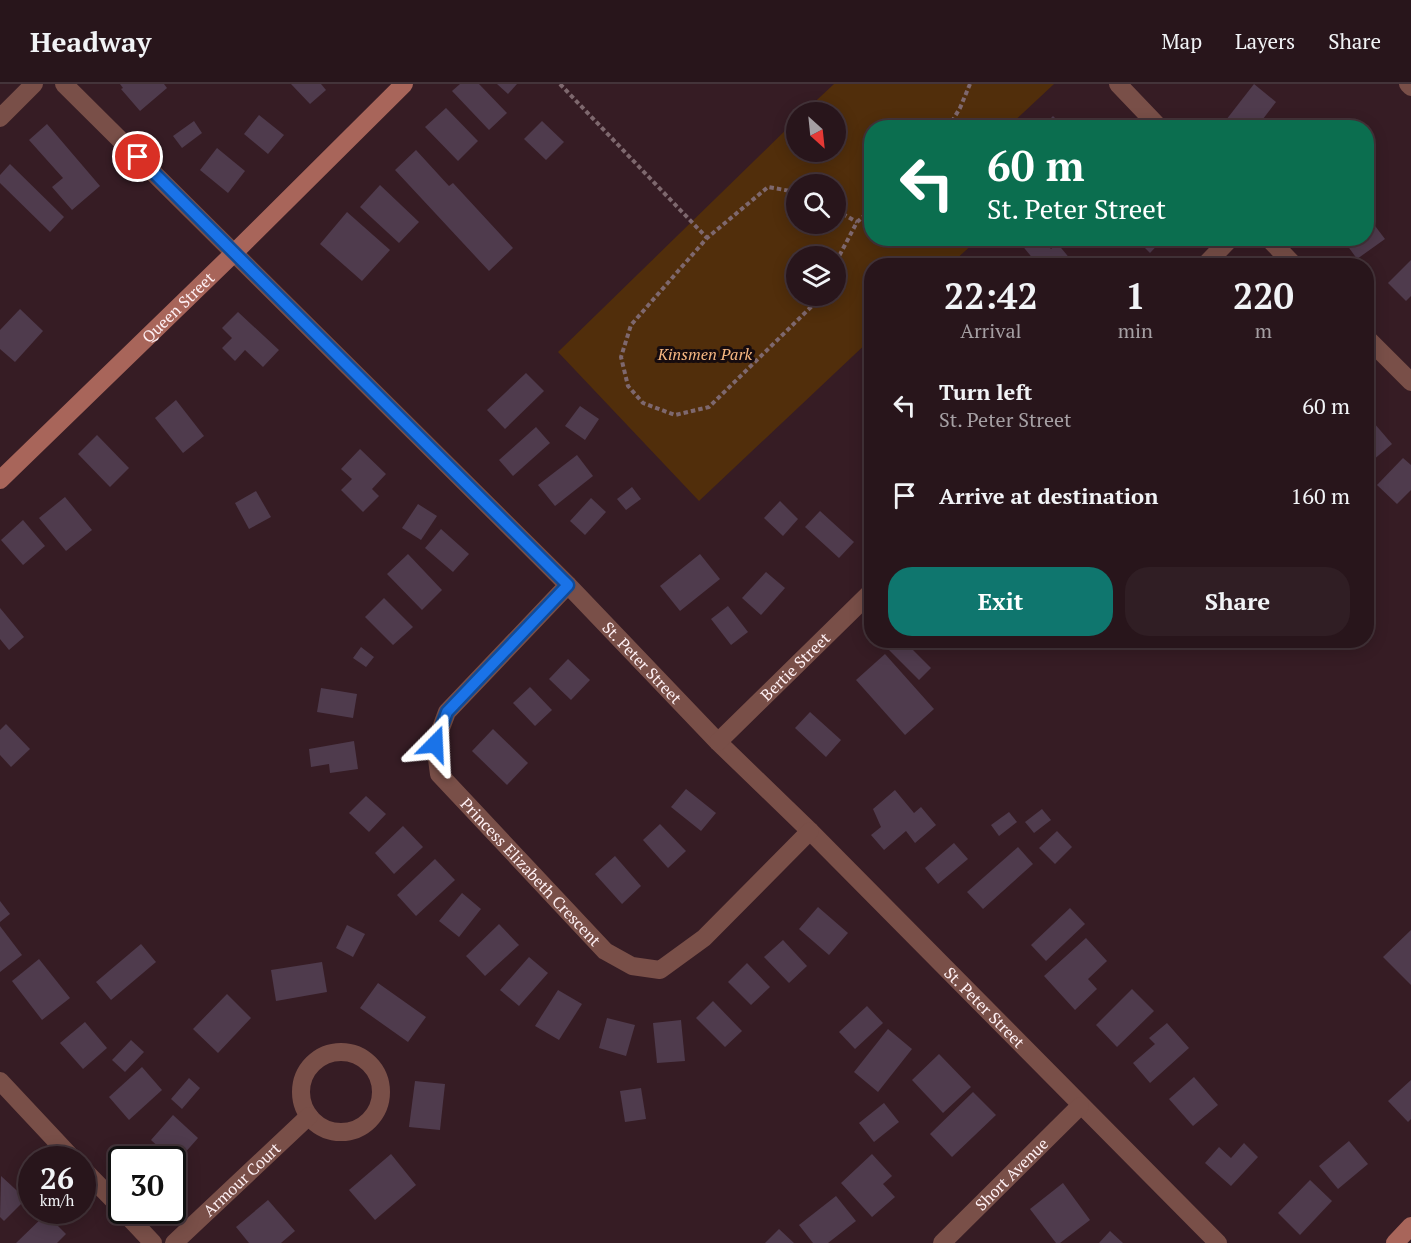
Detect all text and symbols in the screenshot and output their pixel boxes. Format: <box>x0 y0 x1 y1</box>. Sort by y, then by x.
text: Headway <box>30 23 151 60</box>
text: Map <box>1161 27 1202 55</box>
text: Layers <box>1235 27 1295 55</box>
text: Share <box>1328 27 1381 55</box>
north arrow <box>786 102 846 162</box>
map controls <box>786 102 846 306</box>
pin <box>112 131 163 182</box>
text: 60 m <box>987 137 1085 193</box>
icon: arrive <box>121 140 154 173</box>
icon: left <box>888 144 966 222</box>
button: search <box>786 174 846 234</box>
text: St. Peter Street <box>987 191 1166 227</box>
button: layers <box>786 246 846 306</box>
street label: Queen Street <box>137 267 219 348</box>
text: 22:42 <box>944 272 1038 319</box>
text: 1 <box>1125 272 1146 319</box>
text: 220 <box>1233 272 1294 319</box>
text: Arrival <box>960 317 1022 344</box>
text: min <box>1118 317 1153 344</box>
text: m <box>1255 317 1272 344</box>
park label: Kinsmen Park <box>657 343 753 365</box>
text: Turn left <box>939 377 1032 406</box>
icon: left <box>888 389 921 422</box>
text: 60 m <box>1302 391 1350 420</box>
text: St. Peter Street <box>939 406 1072 433</box>
icon: arrive <box>888 479 921 512</box>
text: Arrive at destination <box>939 481 1158 510</box>
text: 160 m <box>1290 481 1350 510</box>
button: Exit <box>888 567 1113 636</box>
button: Share <box>1125 567 1350 636</box>
street label: St. Peter Street <box>598 617 687 709</box>
street label: Bertie Street <box>755 627 835 706</box>
position arrow <box>403 712 467 776</box>
street label: Princess Elizabeth Crescent <box>456 793 606 951</box>
street label: St. Peter Street <box>939 962 1030 1053</box>
street label: Short Avenue <box>970 1133 1053 1215</box>
street label: Armour Court <box>198 1137 285 1221</box>
speed limit sign: 30 <box>108 1146 186 1224</box>
text: 26 <box>40 1158 74 1198</box>
text: km/h <box>40 1190 74 1210</box>

